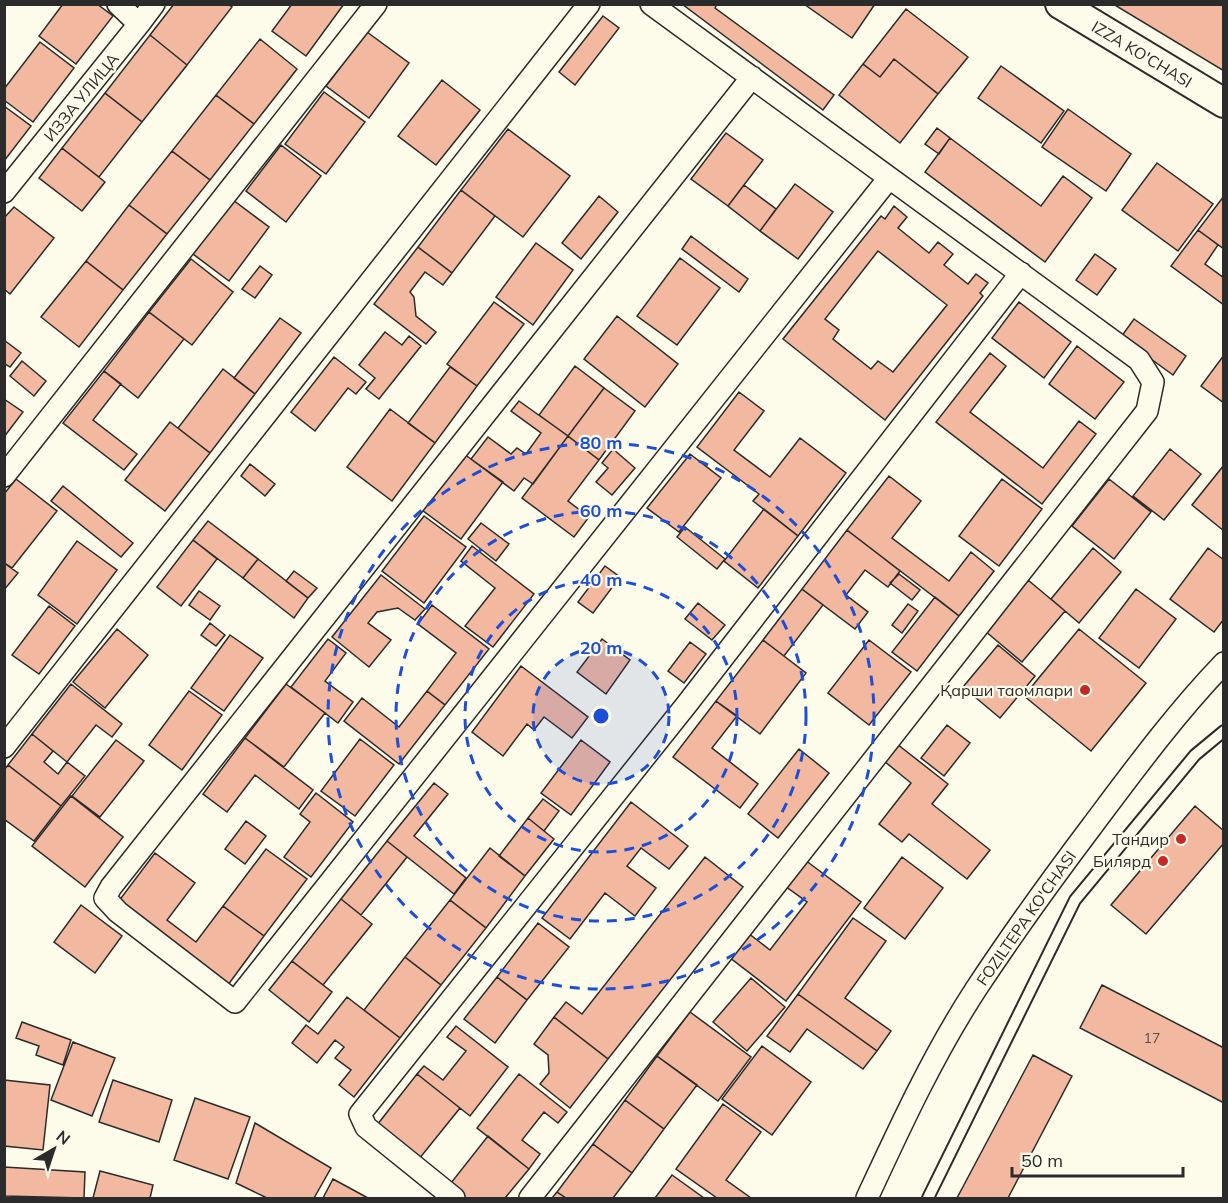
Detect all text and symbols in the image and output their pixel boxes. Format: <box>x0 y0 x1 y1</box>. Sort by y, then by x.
street label: IZZA KO'CHASI <box>1088 16 1196 92</box>
street label: ИЗЗА УЛИЦА <box>39 49 123 145</box>
text: 80 m <box>580 431 622 454</box>
text: 60 m <box>580 499 622 522</box>
text: 40 m <box>580 568 622 591</box>
text: 20 m <box>580 636 622 659</box>
place label: Қарши таомлари <box>940 680 1073 700</box>
marker: Қарши таомлари <box>1078 683 1092 697</box>
centre of rings <box>591 706 611 726</box>
place label: Тандир <box>1112 829 1169 849</box>
marker: Тандир <box>1174 832 1188 846</box>
street label: FOZILTEPA KO'CHASI <box>972 847 1080 989</box>
place label: Билярд <box>1093 851 1151 871</box>
marker: Билярд <box>1156 854 1170 868</box>
house number: 17 <box>1144 1029 1160 1047</box>
north arrow <box>24 1119 84 1179</box>
text: N <box>52 1126 74 1149</box>
scale bar <box>1012 1140 1183 1178</box>
text: 50 m <box>1021 1149 1063 1172</box>

